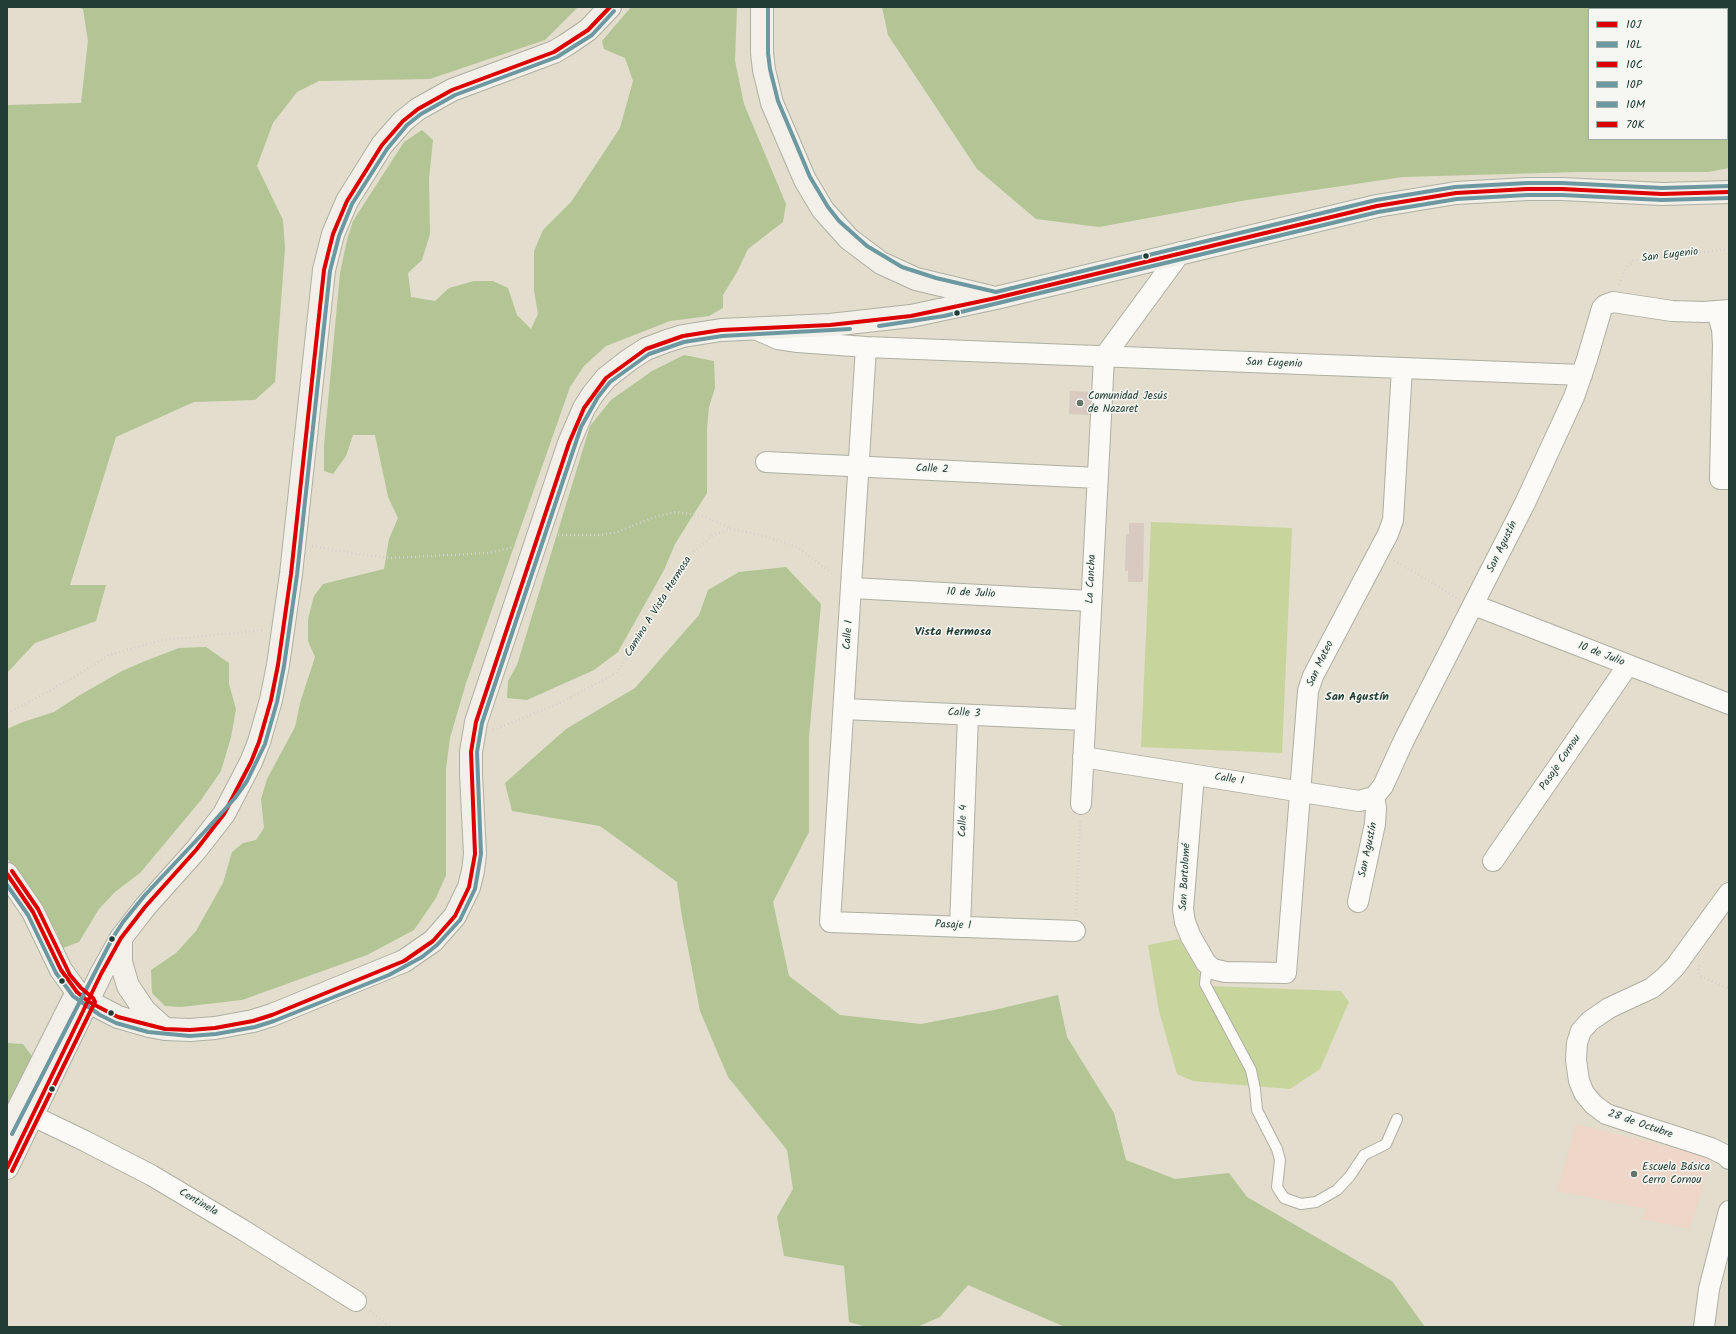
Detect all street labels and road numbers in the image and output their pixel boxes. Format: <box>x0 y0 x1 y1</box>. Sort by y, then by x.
street label: San Eugenio <box>1641 246 1699 266</box>
street label: San Eugenio <box>1245 356 1303 372</box>
street label: Calle 2 <box>915 463 949 477</box>
street label: San Agustín <box>1485 519 1521 575</box>
street label: Camino A Vista Hermosa <box>623 554 695 660</box>
street label: La Cancha <box>1084 554 1100 604</box>
street label: 10 de Julio <box>946 586 996 602</box>
street label: Calle 1 <box>841 620 857 650</box>
street label: San Mateo <box>1305 639 1337 689</box>
street label: 10 de Julio <box>1576 640 1626 670</box>
street label: Calle 3 <box>947 707 981 721</box>
street label: Pasaje Cornou <box>1537 733 1585 793</box>
street label: Calle 1 <box>1213 771 1245 789</box>
street label: Calle 4 <box>957 804 971 838</box>
street label: San Agustín <box>1357 821 1381 879</box>
street label: San Bartolomé <box>1178 843 1194 911</box>
street label: Pasaje 1 <box>934 919 972 933</box>
street label: 28 de Octubre <box>1606 1108 1674 1142</box>
street label: Centinela <box>176 1187 220 1219</box>

